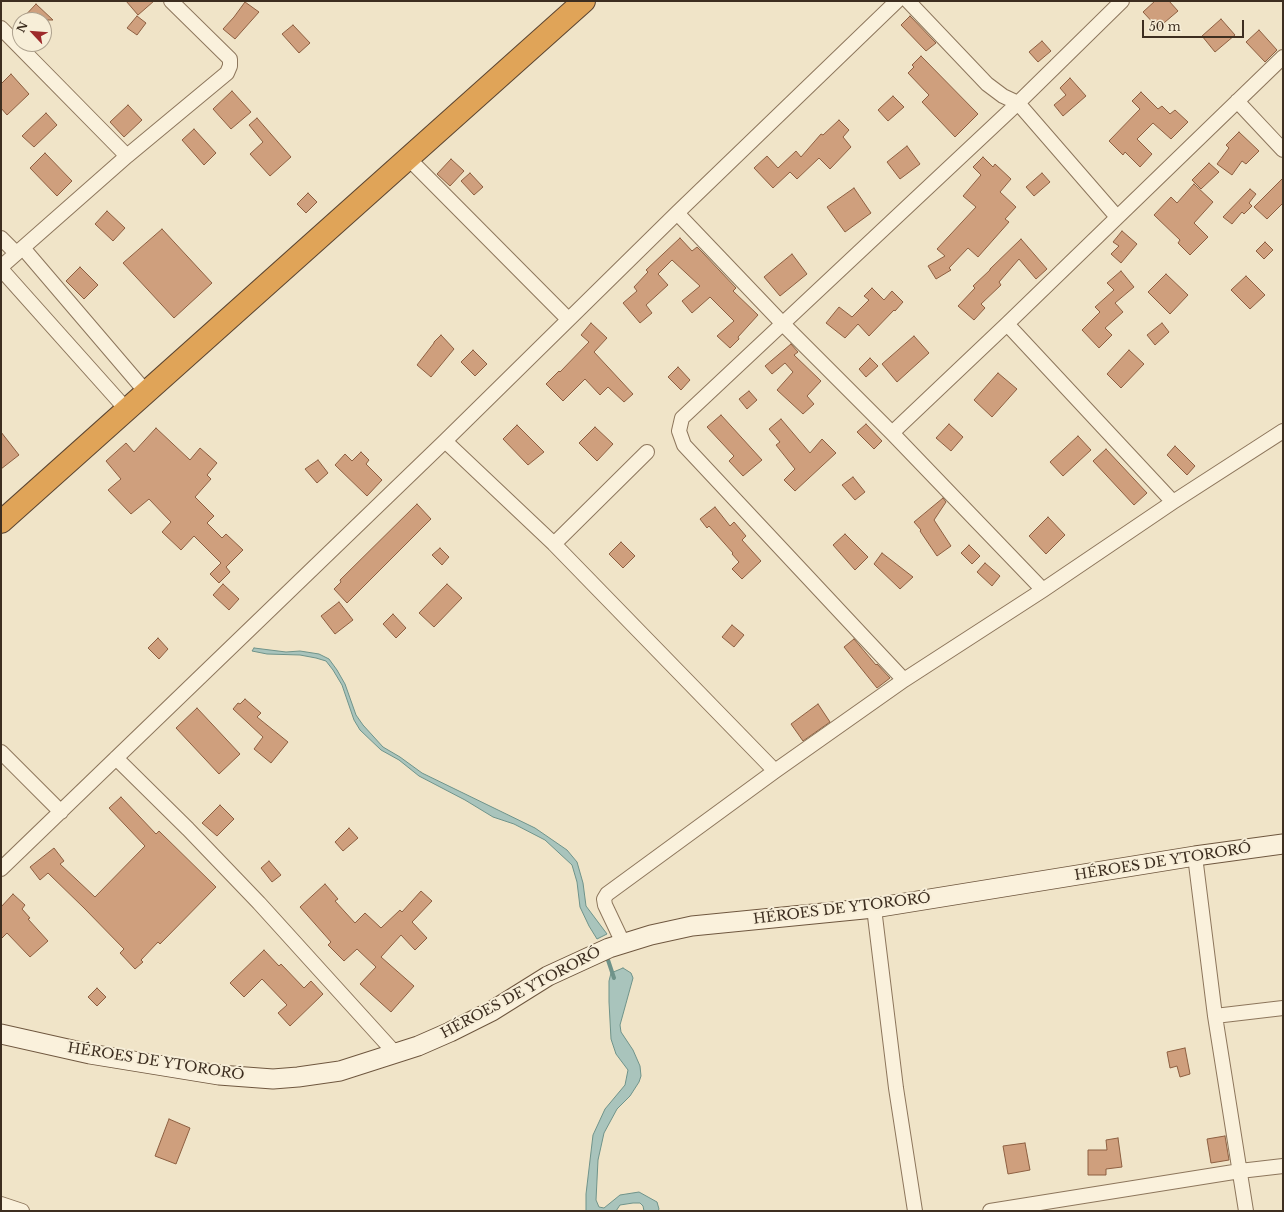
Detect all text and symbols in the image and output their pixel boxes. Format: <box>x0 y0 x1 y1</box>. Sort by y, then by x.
north arrow <box>12 12 52 52</box>
scale bar <box>1144 12 1246 38</box>
text: N <box>14 19 31 35</box>
text: 50 m <box>1149 19 1181 34</box>
street label: HÉROES DE YTORORÓ <box>1073 840 1253 884</box>
street label: HÉROES DE YTORORÓ <box>752 890 932 928</box>
street label: HÉROES DE YTORORÓ <box>438 944 604 1042</box>
street label: HÉROES DE YTORORÓ <box>66 1040 246 1084</box>

